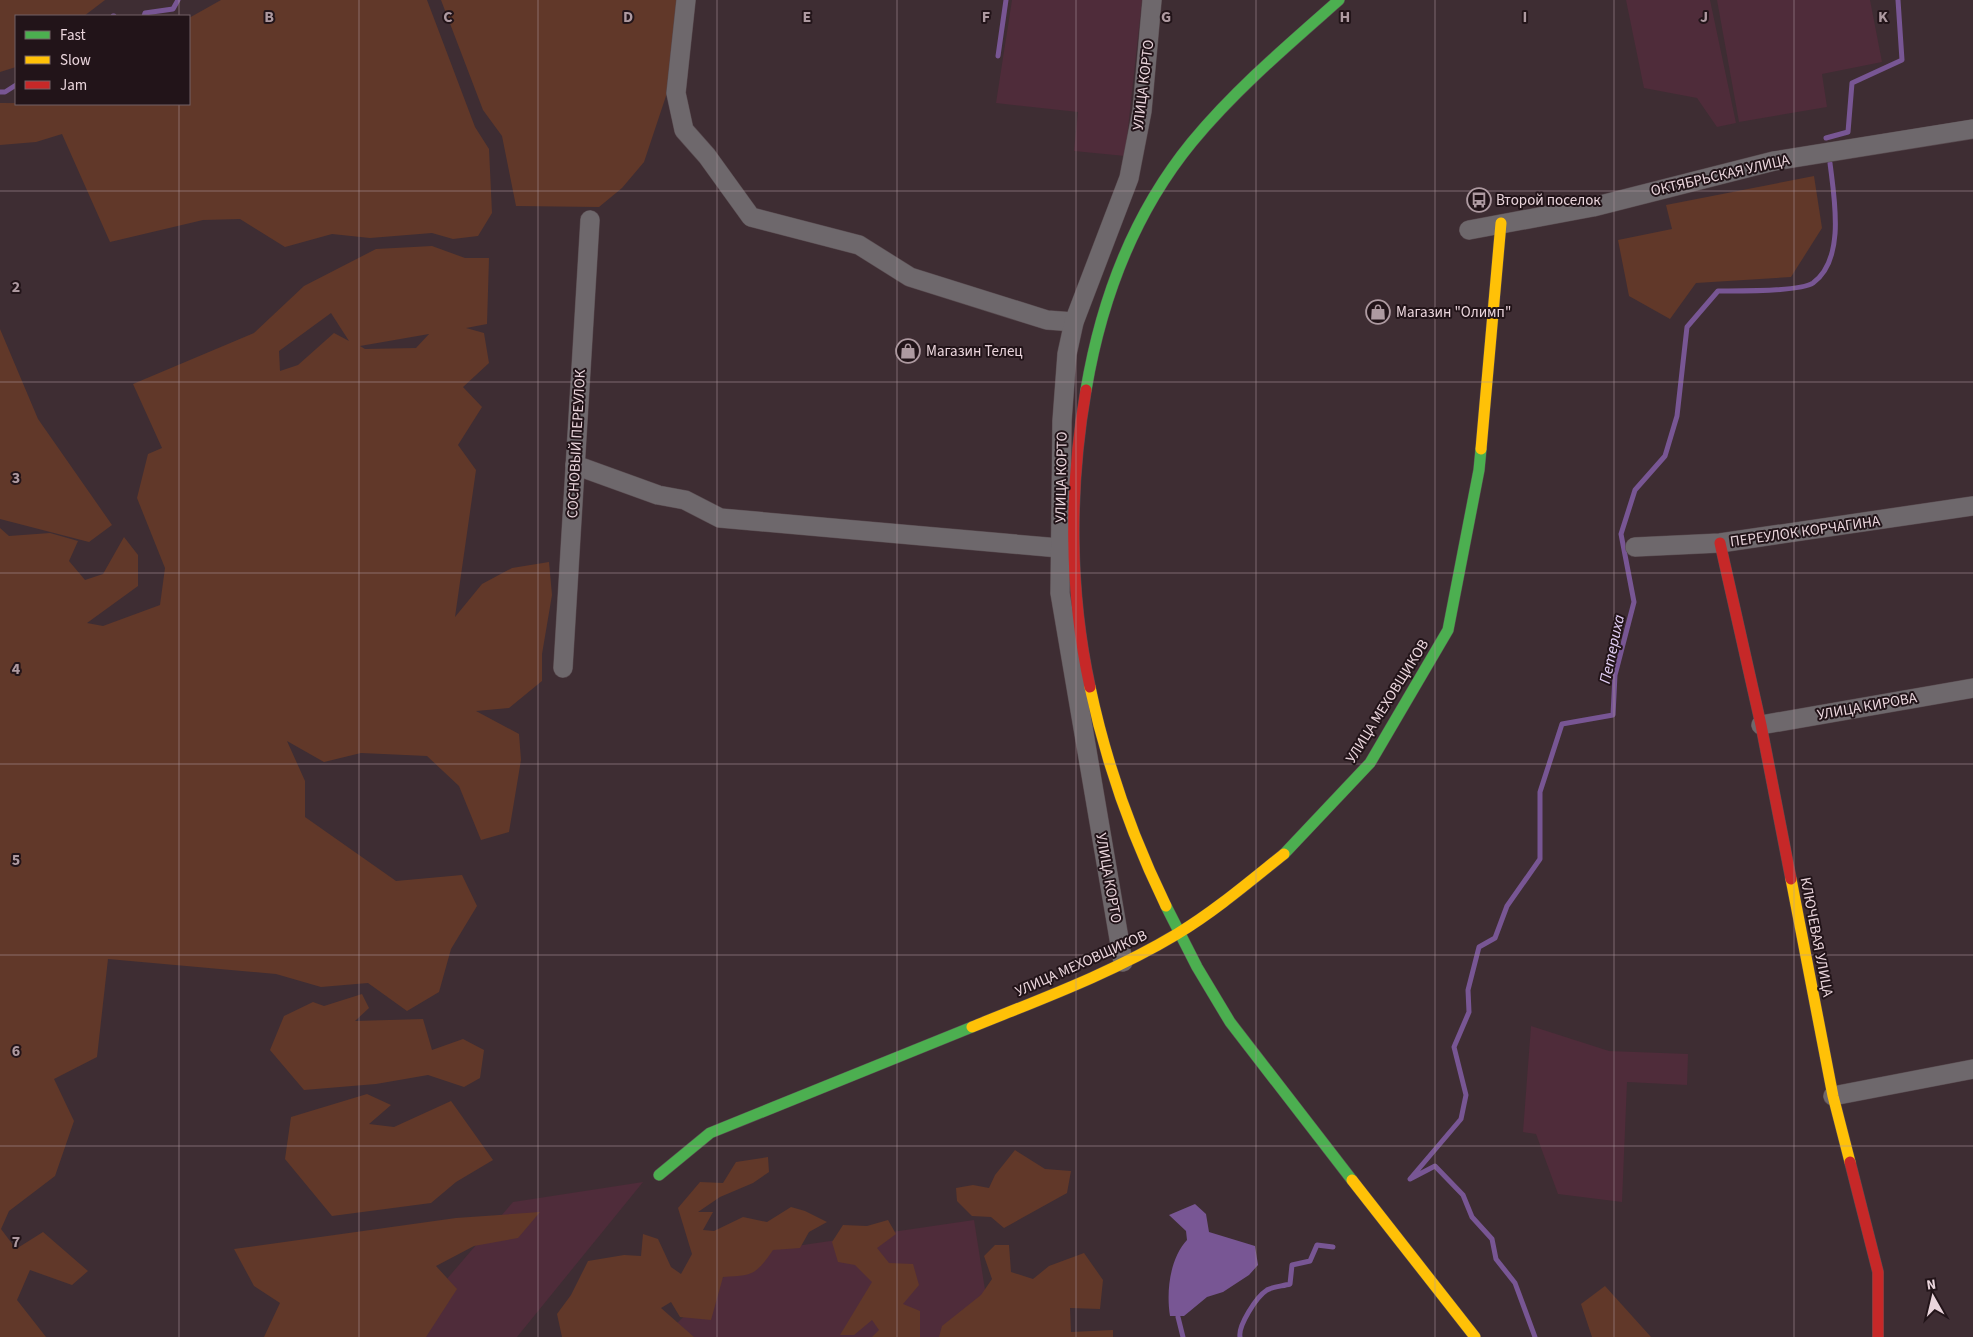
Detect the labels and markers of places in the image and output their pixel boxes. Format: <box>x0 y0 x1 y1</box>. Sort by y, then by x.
bus stop icon: Второй поселок <box>1466 187 1492 213</box>
place label: Второй поселок <box>1496 190 1601 211</box>
shop icon: Магазин "Олимп" <box>1365 299 1391 325</box>
place label: Магазин "Олимп" <box>1396 302 1511 323</box>
shop icon: Магазин Телец <box>895 338 921 364</box>
place label: Магазин Телец <box>926 341 1023 362</box>

